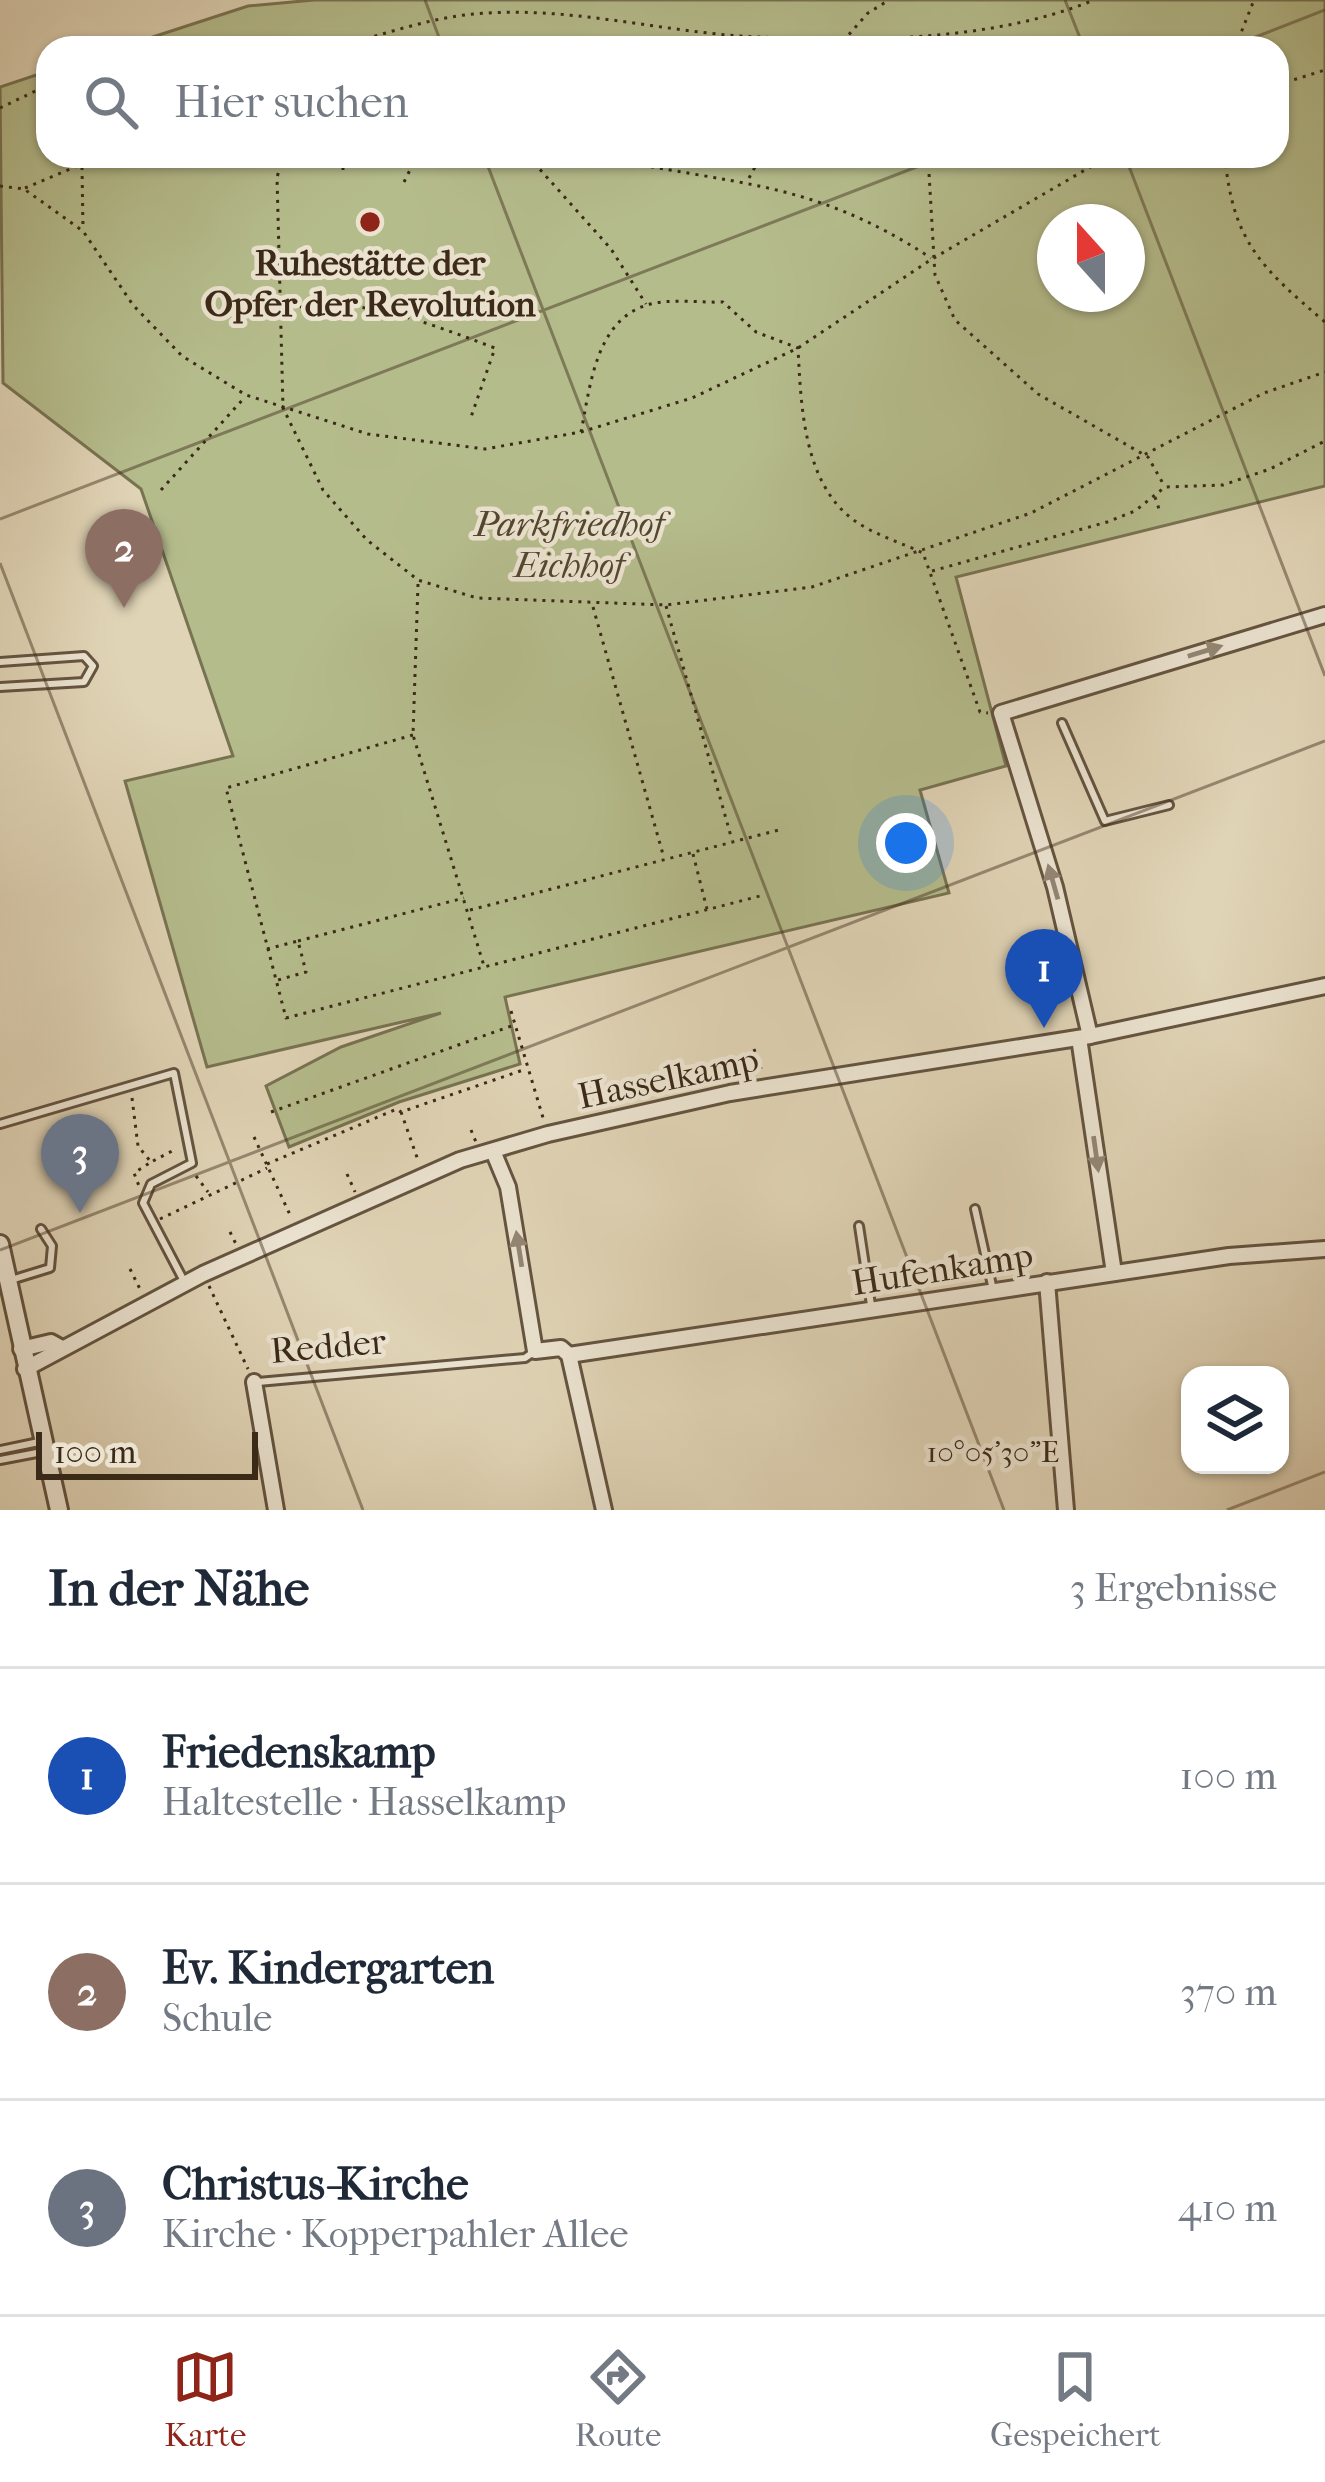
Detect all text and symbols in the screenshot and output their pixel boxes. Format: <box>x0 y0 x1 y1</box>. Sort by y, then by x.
search box <box>36 36 1289 168</box>
icon: search <box>78 69 144 135</box>
text: Hier suchen <box>174 76 409 129</box>
north arrow <box>1037 204 1145 312</box>
marker: Ruhestätte der Opfer der Revolution <box>357 209 383 235</box>
place label: Ruhestätte der Opfer der Revolution <box>204 242 537 325</box>
park label: Parkfriedhof Eichhof <box>472 503 671 586</box>
pin: 2 <box>85 509 163 608</box>
one-way arrow <box>1187 641 1224 659</box>
your location <box>876 813 936 873</box>
one-way arrow <box>1043 863 1061 900</box>
pin: 1 <box>1005 929 1083 1028</box>
street label: Hasselkamp <box>574 1038 763 1118</box>
pin: 3 <box>41 1114 119 1213</box>
one-way arrow <box>1087 1136 1106 1173</box>
one-way arrow <box>509 1230 527 1268</box>
street label: Hufenkamp <box>848 1234 1036 1304</box>
street label: Redder <box>269 1320 388 1372</box>
map controls <box>1181 1366 1289 1474</box>
button: layers <box>1181 1366 1289 1474</box>
scale bar <box>36 1426 258 1479</box>
text: 100 m <box>54 1433 137 1472</box>
text: 10°05'30"E <box>927 1435 1059 1470</box>
text: In der Nähe <box>48 1558 309 1618</box>
text: 3 Ergebnisse <box>1070 1565 1277 1611</box>
text: Friedenskamp <box>162 1726 436 1779</box>
text: 1 <box>80 1753 94 1799</box>
text: 100 m <box>1179 1753 1277 1799</box>
text: Haltestelle · Hasselkamp <box>162 1779 566 1825</box>
text: Ev. Kindergarten <box>162 1942 494 1995</box>
text: 2 <box>77 1969 97 2015</box>
text: 370 m <box>1180 1969 1277 2015</box>
text: Schule <box>162 1995 272 2041</box>
text: Christus-Kirche <box>162 2158 468 2211</box>
text: 3 <box>79 2185 95 2231</box>
text: 410 m <box>1178 2185 1277 2231</box>
text: Kirche · Kopperpahler Allee <box>162 2211 629 2257</box>
tab: Karte <box>164 2344 246 2455</box>
tab: Route <box>575 2344 661 2455</box>
tab: Gespeichert <box>990 2344 1161 2455</box>

